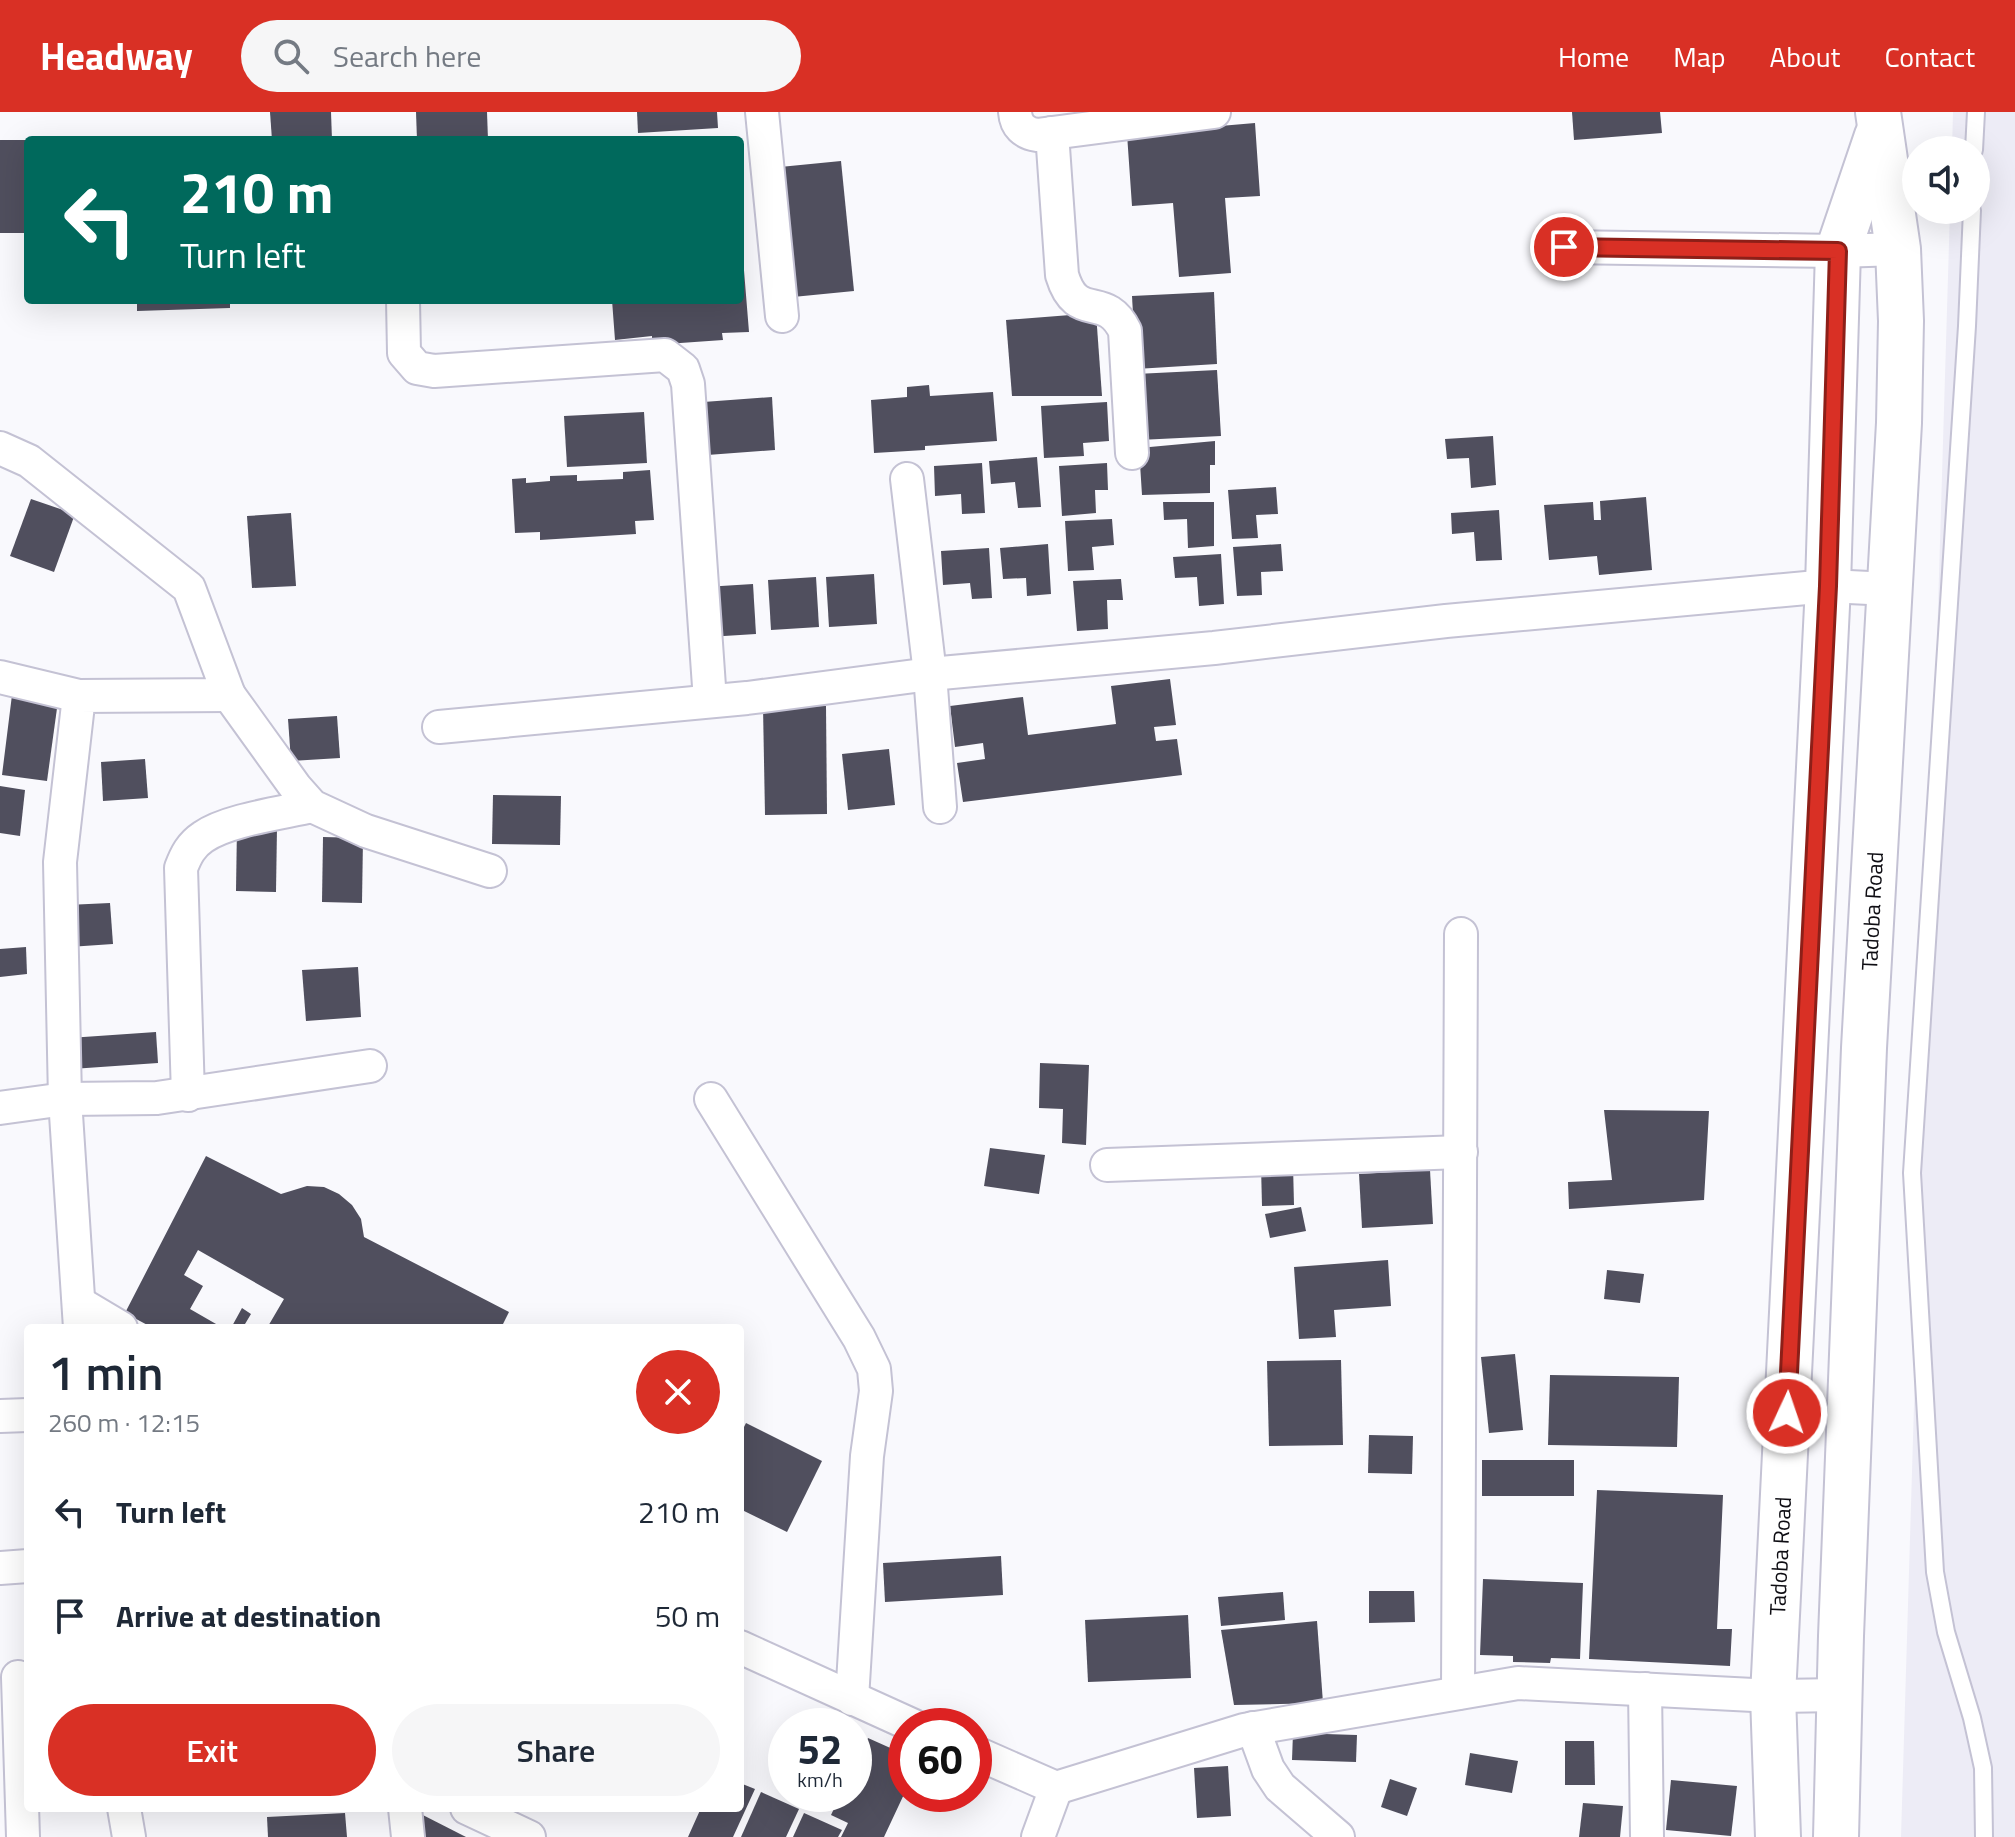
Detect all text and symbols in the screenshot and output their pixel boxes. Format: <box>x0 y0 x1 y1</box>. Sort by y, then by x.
search box <box>241 20 801 92</box>
text: Headway <box>40 27 193 85</box>
text: Search here <box>333 33 481 79</box>
icon: search <box>269 34 313 78</box>
text: Home <box>1558 35 1629 78</box>
text: Map <box>1673 35 1726 78</box>
text: About <box>1770 35 1840 78</box>
text: Contact <box>1884 35 1975 78</box>
map controls <box>1902 136 1990 224</box>
button: sound <box>1902 136 1990 224</box>
text: 210 m <box>180 150 333 235</box>
icon: left <box>48 168 152 272</box>
pin <box>1530 213 1598 281</box>
icon: arrive <box>1542 225 1586 269</box>
text: Turn left <box>180 227 306 282</box>
street label: Tadoba Road <box>1852 851 1892 971</box>
text: 1 min <box>48 1336 163 1409</box>
button: close <box>636 1350 720 1434</box>
position arrow <box>1745 1371 1829 1455</box>
text: 260 m · 12:15 <box>48 1403 200 1442</box>
text: Turn left <box>116 1489 226 1535</box>
text: 210 m <box>638 1489 720 1535</box>
icon: left <box>48 1490 92 1534</box>
street label: Tadoba Road <box>1760 1496 1800 1616</box>
text: Arrive at destination <box>116 1593 381 1639</box>
text: 50 m <box>655 1593 720 1639</box>
icon: arrive <box>48 1594 92 1638</box>
button: Exit <box>48 1704 376 1796</box>
button: Share <box>392 1704 720 1796</box>
speed limit sign: 60 <box>888 1708 992 1812</box>
text: 52 <box>798 1719 842 1780</box>
text: km/h <box>797 1764 843 1795</box>

